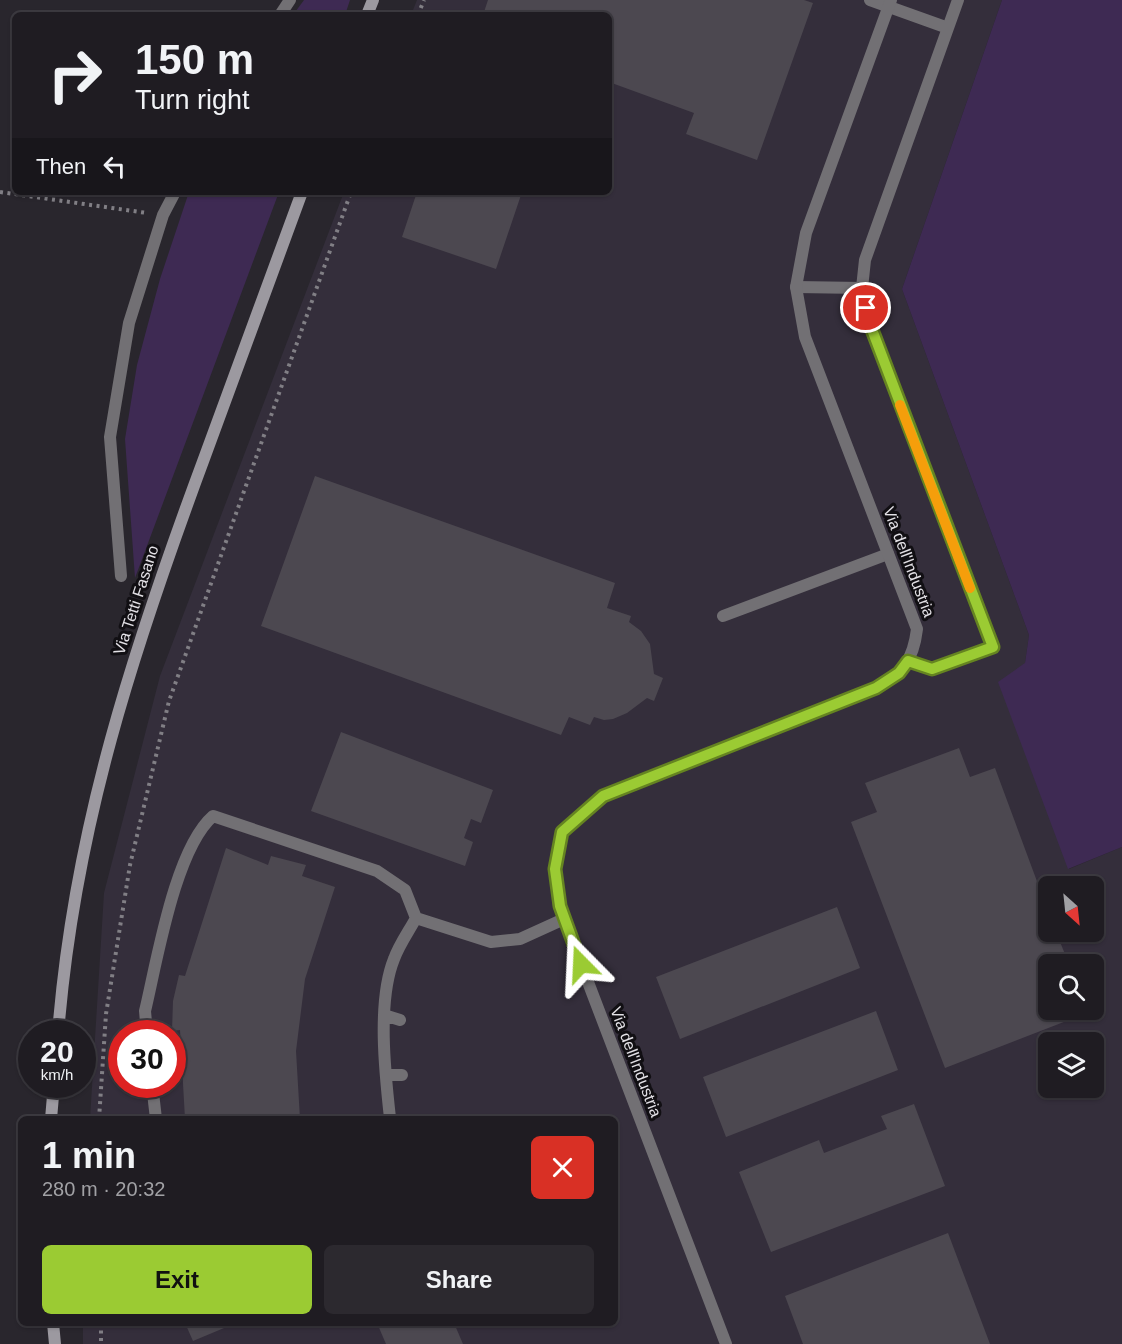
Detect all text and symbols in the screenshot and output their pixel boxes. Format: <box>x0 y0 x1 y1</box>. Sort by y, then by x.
icon: right <box>36 36 114 114</box>
text: 150 m <box>135 36 254 83</box>
text: Turn right <box>135 85 250 115</box>
icon: left <box>98 150 131 183</box>
text: Then <box>36 154 86 179</box>
pin <box>840 282 891 333</box>
icon: arrive <box>849 291 882 324</box>
street label: Via dell'Industria <box>880 505 938 620</box>
street label: Via Tetti Fasano <box>110 543 162 657</box>
north arrow <box>1038 876 1104 942</box>
map controls <box>1038 876 1104 1098</box>
position arrow <box>549 932 613 996</box>
button: search <box>1038 954 1104 1020</box>
street label: Via dell'Industria <box>607 1005 665 1120</box>
speed limit sign: 30 <box>108 1020 186 1098</box>
button: layers <box>1038 1032 1104 1098</box>
text: 20 <box>40 1035 74 1068</box>
text: km/h <box>41 1066 73 1083</box>
text: 1 min <box>42 1135 136 1176</box>
button: close <box>531 1136 594 1199</box>
text: 280 m · 20:32 <box>42 1178 165 1200</box>
button: Exit <box>42 1245 312 1314</box>
button: Share <box>324 1245 594 1314</box>

